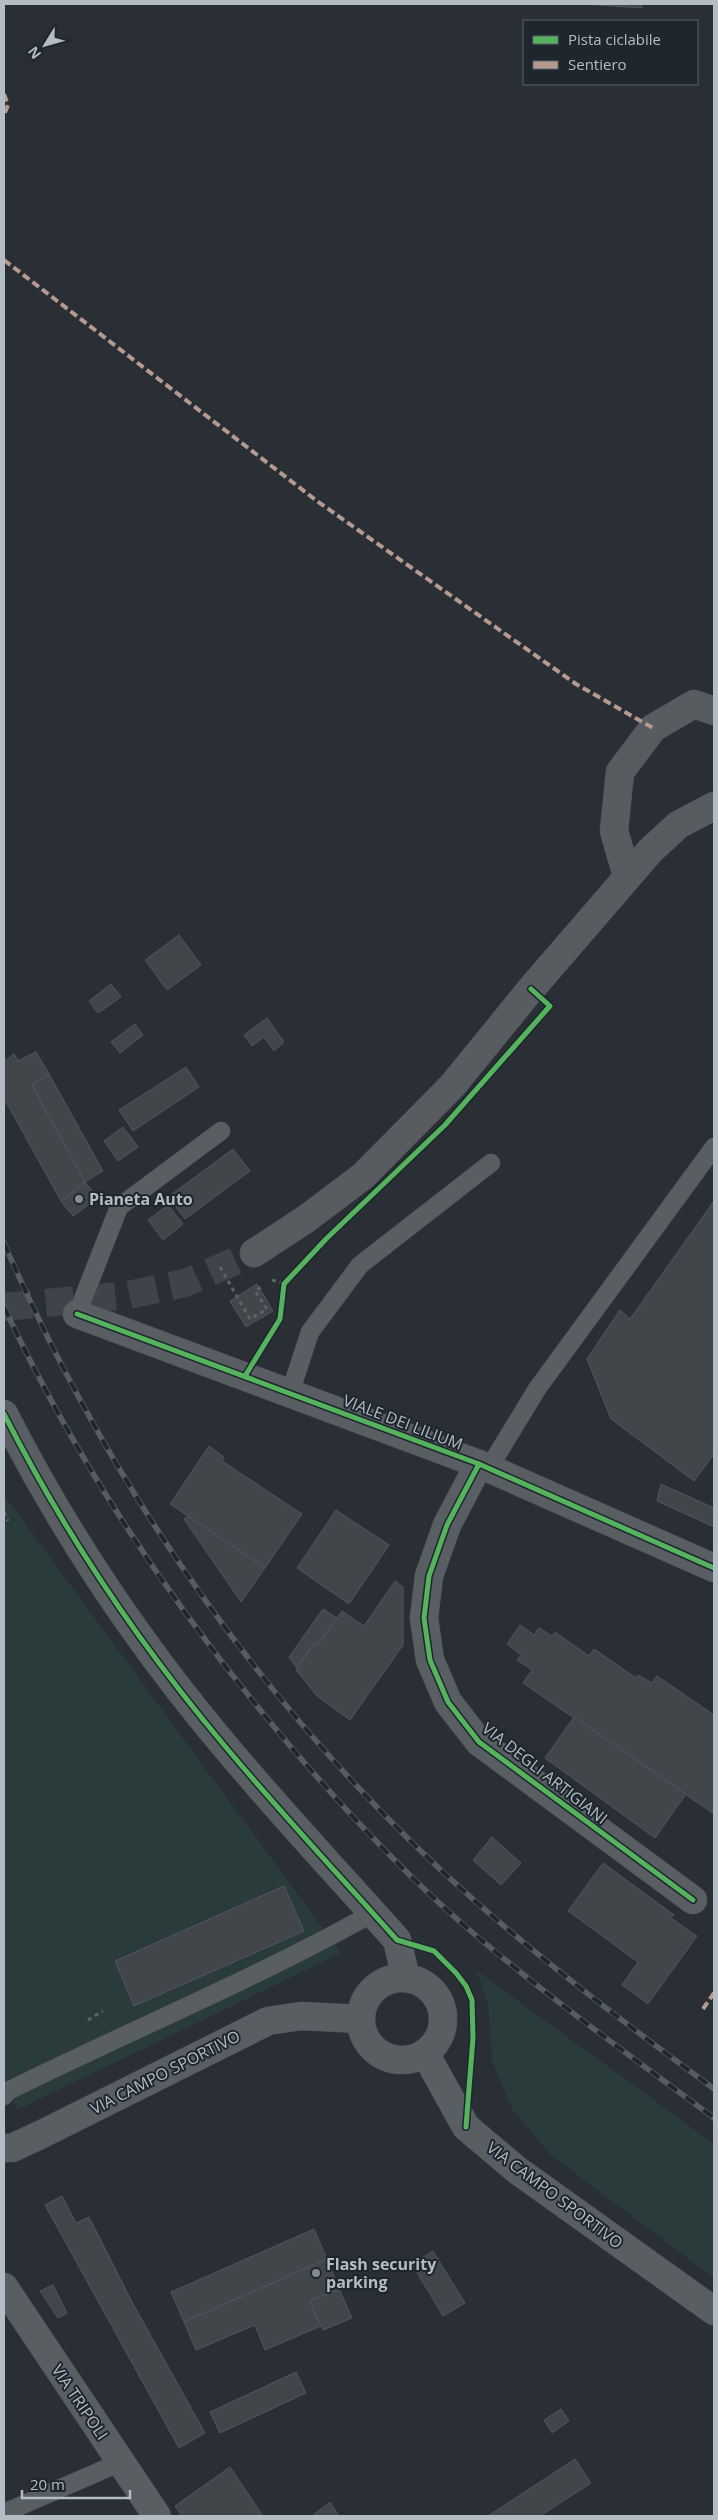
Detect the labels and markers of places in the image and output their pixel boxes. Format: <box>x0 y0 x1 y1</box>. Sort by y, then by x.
place label: Pianeta Auto <box>89 1188 193 1210</box>
marker: Pianeta Auto <box>73 1193 85 1205</box>
place label: Flash security parking <box>326 2253 437 2293</box>
marker: Flash security parking <box>310 2267 322 2279</box>

